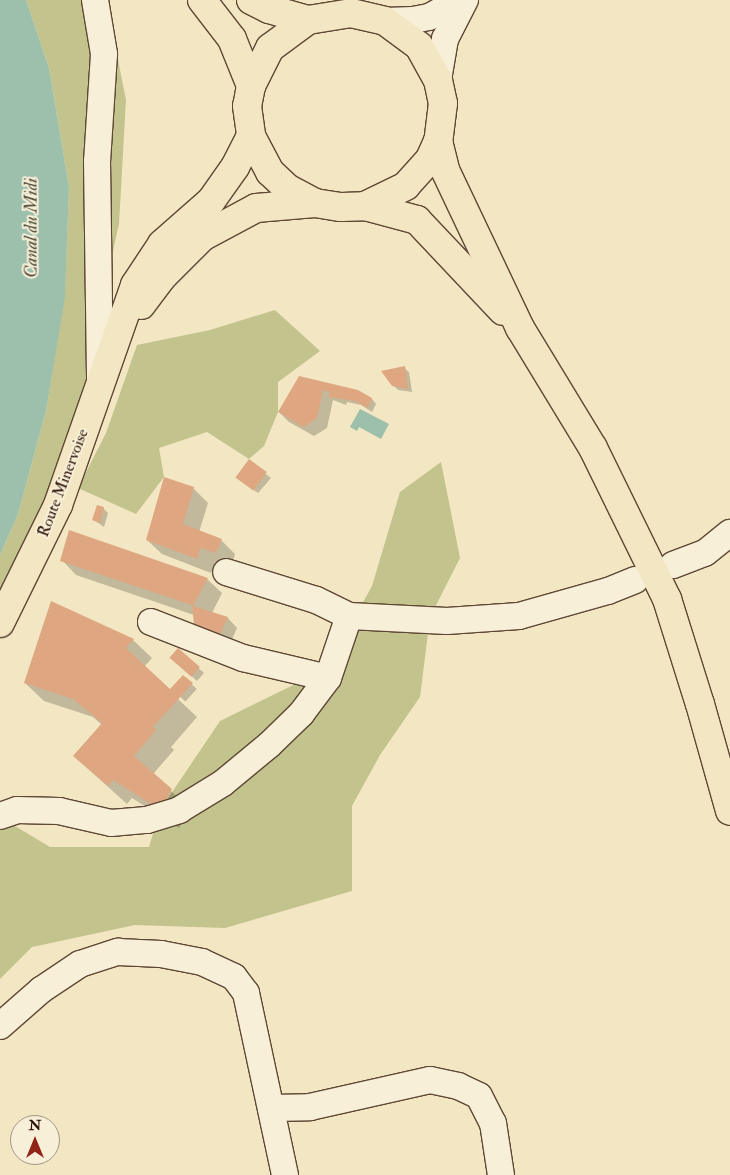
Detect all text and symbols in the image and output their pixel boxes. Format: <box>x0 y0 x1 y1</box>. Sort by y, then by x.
water label: Canal du Midi <box>21 178 43 278</box>
street label: Route Minervoise <box>34 426 92 540</box>
north arrow <box>10 1115 60 1165</box>
text: N <box>29 1117 41 1134</box>

